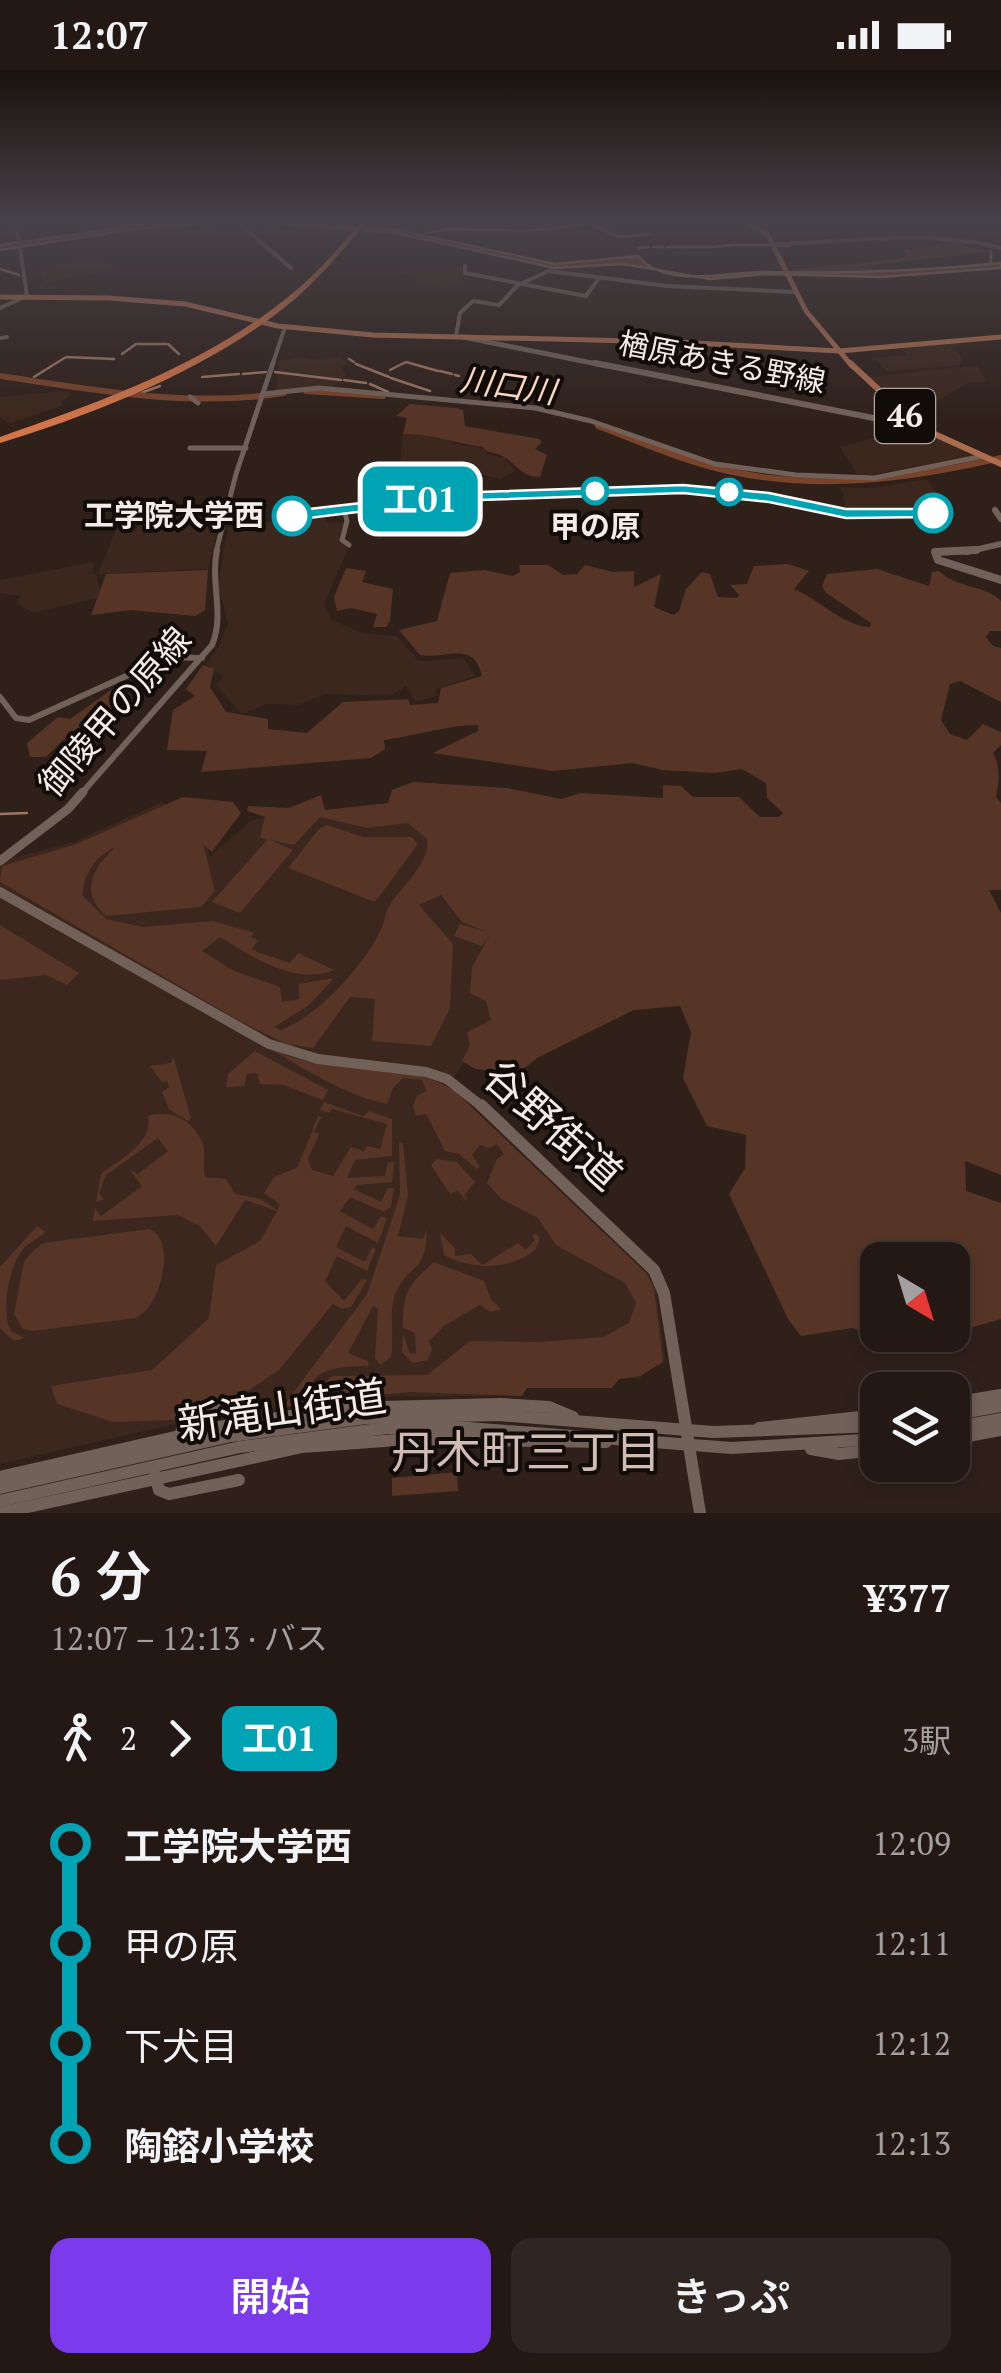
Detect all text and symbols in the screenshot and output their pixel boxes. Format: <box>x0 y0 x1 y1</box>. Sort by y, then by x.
text: 12:07 <box>50 10 149 60</box>
street label: 楢原あきる野線 <box>616 322 829 402</box>
water label: 川口川 <box>458 358 562 413</box>
road number: 46 <box>875 389 935 443</box>
line badge: 工01 <box>362 466 478 532</box>
text: 工01 <box>383 476 457 522</box>
marker: 甲の原 <box>582 478 608 504</box>
unlabelled marker <box>716 479 742 505</box>
unlabelled marker <box>914 494 952 532</box>
place label: 工学院大学西 <box>84 495 264 535</box>
marker: 工学院大学西 <box>273 497 311 535</box>
place label: 甲の原 <box>550 506 640 546</box>
street label: 御陵甲の原線 <box>28 617 200 806</box>
street label: 谷野街道 <box>473 1047 635 1201</box>
north arrow <box>860 1242 970 1352</box>
map controls <box>860 1242 970 1482</box>
street label: 新滝山街道 <box>174 1367 390 1451</box>
button: layers <box>860 1372 970 1482</box>
district label: 丹木町三丁目 <box>391 1421 661 1481</box>
text: 6 分 <box>50 1539 151 1612</box>
text: ¥377 <box>865 1573 951 1623</box>
text: 12:07 – 12:13 · バス <box>50 1617 328 1659</box>
icon: walk <box>50 1711 105 1766</box>
icon: forward <box>152 1711 207 1766</box>
text: 工01 <box>242 1715 317 1761</box>
text: 2 <box>120 1717 137 1759</box>
text: 3駅 <box>902 1719 951 1761</box>
text: 工学院大学西 <box>124 1821 352 1871</box>
text: 12:09 <box>872 1822 951 1864</box>
text: 甲の原 <box>124 1921 238 1971</box>
text: 12:11 <box>872 1922 951 1964</box>
text: 下犬目 <box>124 2021 238 2071</box>
text: 12:12 <box>872 2022 951 2064</box>
text: 陶鎔小学校 <box>124 2121 314 2171</box>
text: 12:13 <box>872 2122 951 2164</box>
button: 開始 <box>50 2238 491 2353</box>
button: きっぷ <box>511 2238 951 2353</box>

